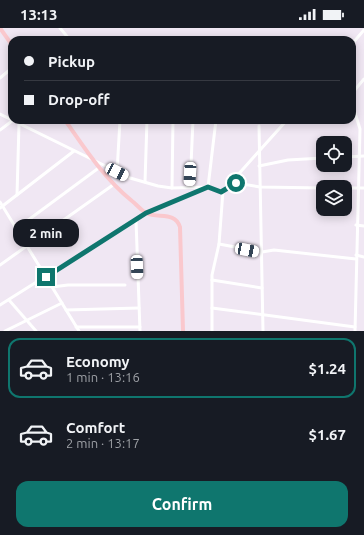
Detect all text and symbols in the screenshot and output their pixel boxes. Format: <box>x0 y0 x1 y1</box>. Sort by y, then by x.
text: 13:13 <box>20 6 58 23</box>
text: Pickup <box>48 53 95 70</box>
text: Drop-off <box>48 91 110 108</box>
map controls <box>316 136 352 216</box>
button: locate <box>316 136 352 172</box>
car <box>104 161 130 183</box>
car <box>183 162 197 186</box>
route start <box>227 174 245 192</box>
button: layers <box>316 180 352 216</box>
callout: 2 min <box>13 219 79 247</box>
text: 2 min <box>30 226 62 240</box>
car <box>234 242 260 258</box>
car <box>131 255 143 279</box>
route end <box>37 268 55 286</box>
icon: car <box>18 350 54 386</box>
text: Economy <box>66 353 130 370</box>
text: $1.24 <box>308 360 346 377</box>
text: 1 min · 13:16 <box>66 370 140 384</box>
icon: car <box>18 416 54 452</box>
text: Comfort <box>66 419 125 436</box>
text: $1.67 <box>308 426 346 443</box>
text: 2 min · 13:17 <box>66 436 140 450</box>
button: Confirm <box>16 481 348 527</box>

